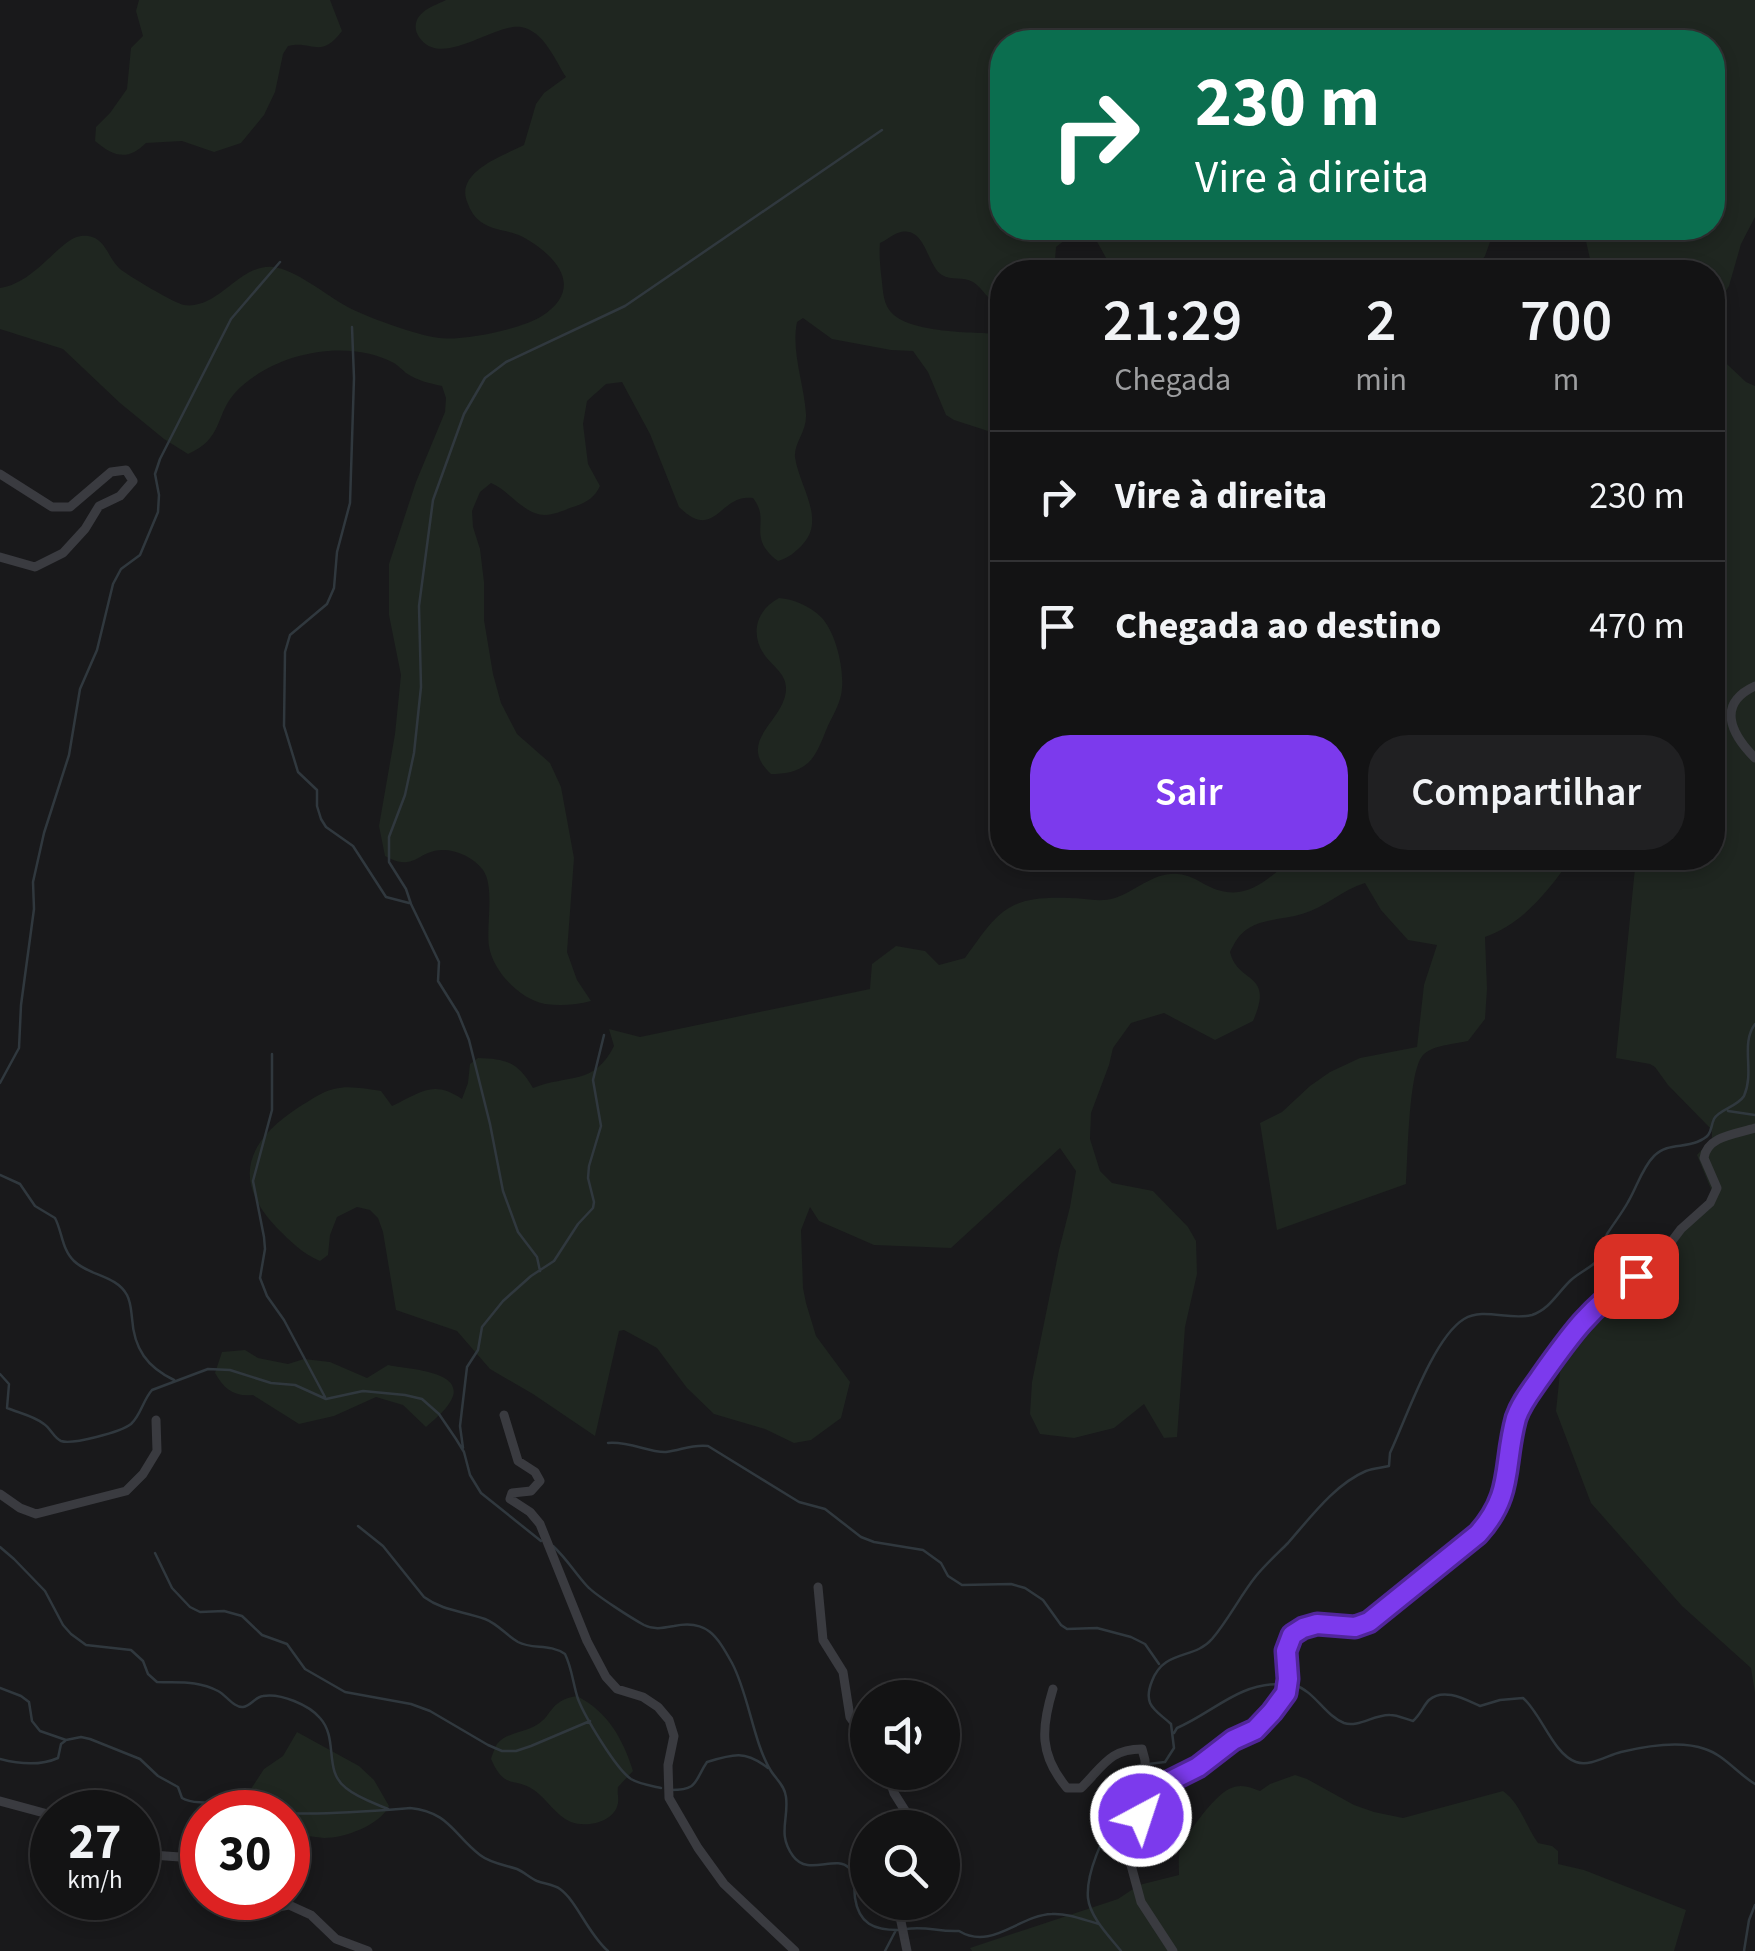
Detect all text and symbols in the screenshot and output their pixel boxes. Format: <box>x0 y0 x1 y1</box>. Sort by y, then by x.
text: 230 m <box>1195 53 1380 153</box>
icon: right <box>1030 70 1160 200</box>
text: Vire à direita <box>1195 146 1429 210</box>
text: 21:29 <box>1103 279 1242 364</box>
text: 2 <box>1366 279 1397 364</box>
text: 700 <box>1520 279 1612 364</box>
text: Chegada <box>1114 357 1231 403</box>
text: min <box>1355 357 1407 403</box>
text: m <box>1553 357 1579 403</box>
icon: right <box>1030 469 1085 524</box>
text: Vire à direita <box>1115 469 1327 523</box>
text: 230 m <box>1589 469 1685 523</box>
icon: arrive <box>1030 599 1085 654</box>
text: Chegada ao destino <box>1115 599 1441 653</box>
text: 470 m <box>1589 599 1685 653</box>
button: Sair <box>1030 735 1348 850</box>
button: Compartilhar <box>1368 735 1685 850</box>
pin <box>1594 1234 1679 1319</box>
icon: arrive <box>1609 1249 1664 1304</box>
map controls <box>850 1680 960 1920</box>
button: sound <box>850 1680 960 1790</box>
position arrow <box>1089 1764 1193 1868</box>
speed limit sign: 30 <box>180 1790 310 1920</box>
text: 27 <box>69 1807 121 1878</box>
button: search <box>850 1810 960 1920</box>
text: km/h <box>67 1862 123 1898</box>

